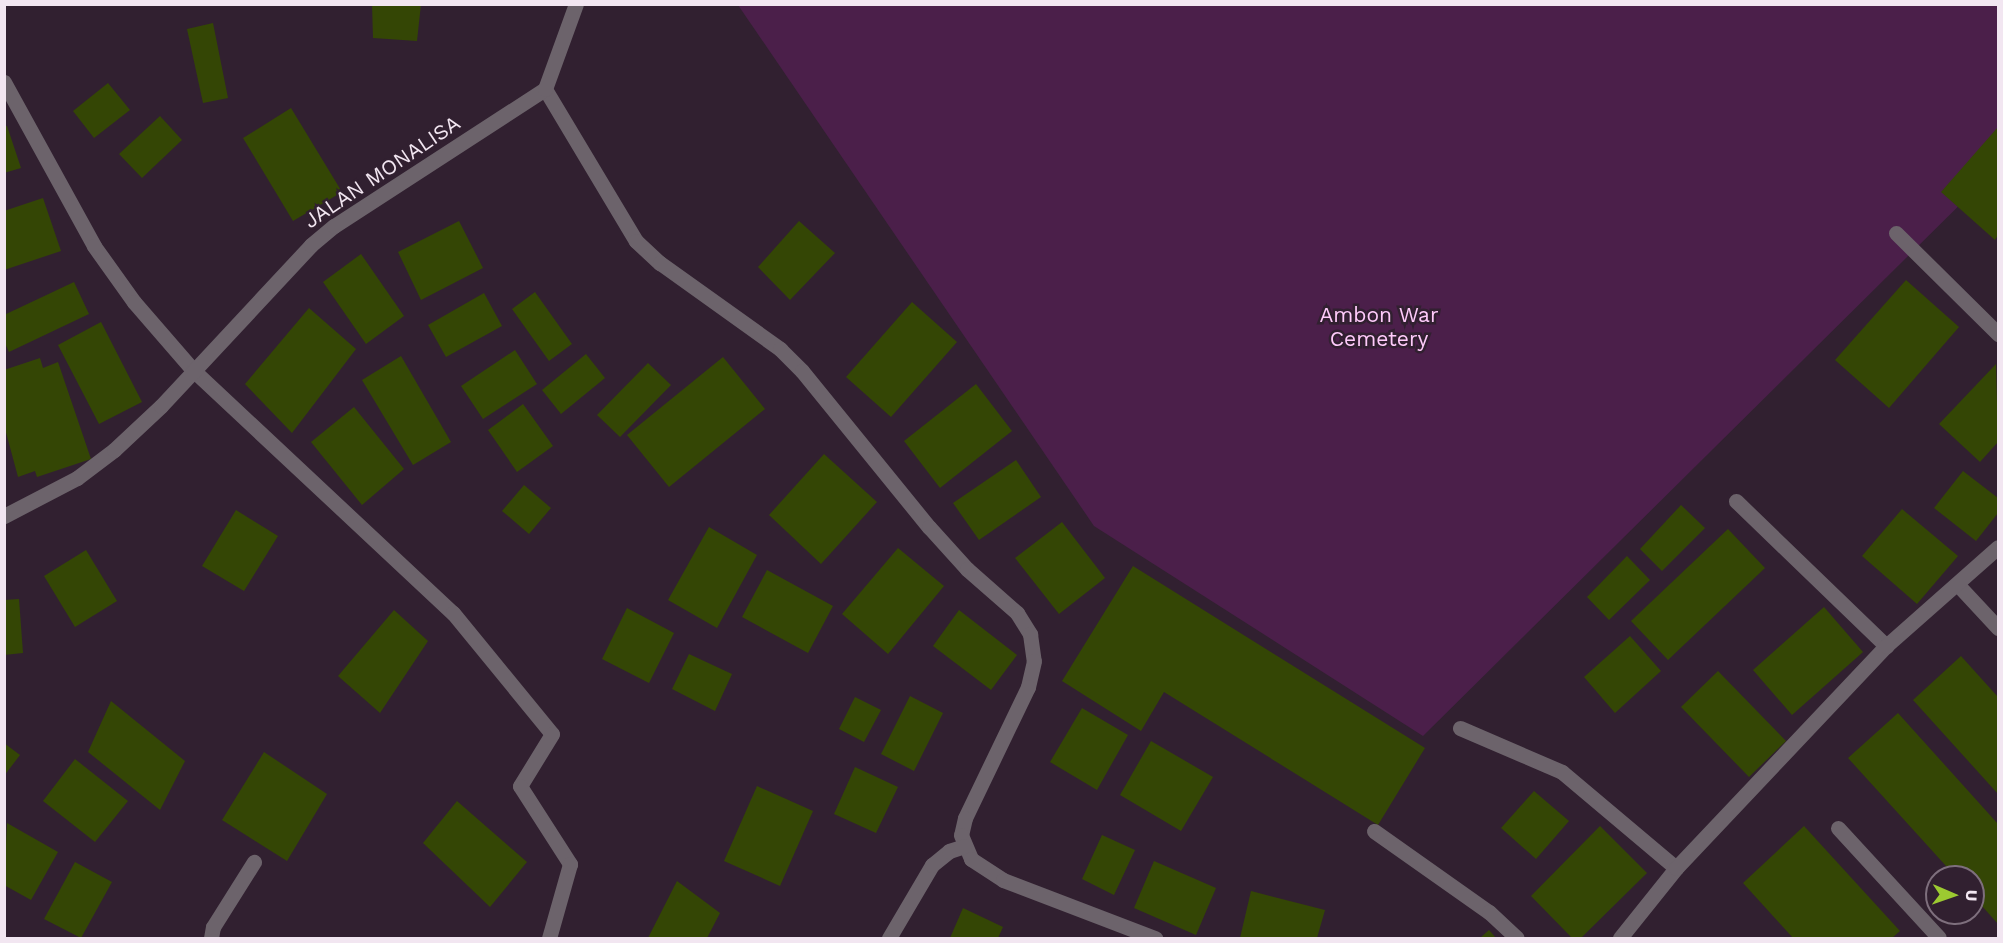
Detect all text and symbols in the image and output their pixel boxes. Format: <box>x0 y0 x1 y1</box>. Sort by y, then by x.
street label: JALAN MONALISA <box>299 110 465 234</box>
park label: Ambon War Cemetery <box>1319 302 1439 352</box>
north arrow <box>1925 865 1985 925</box>
text: U <box>1962 890 1981 902</box>

